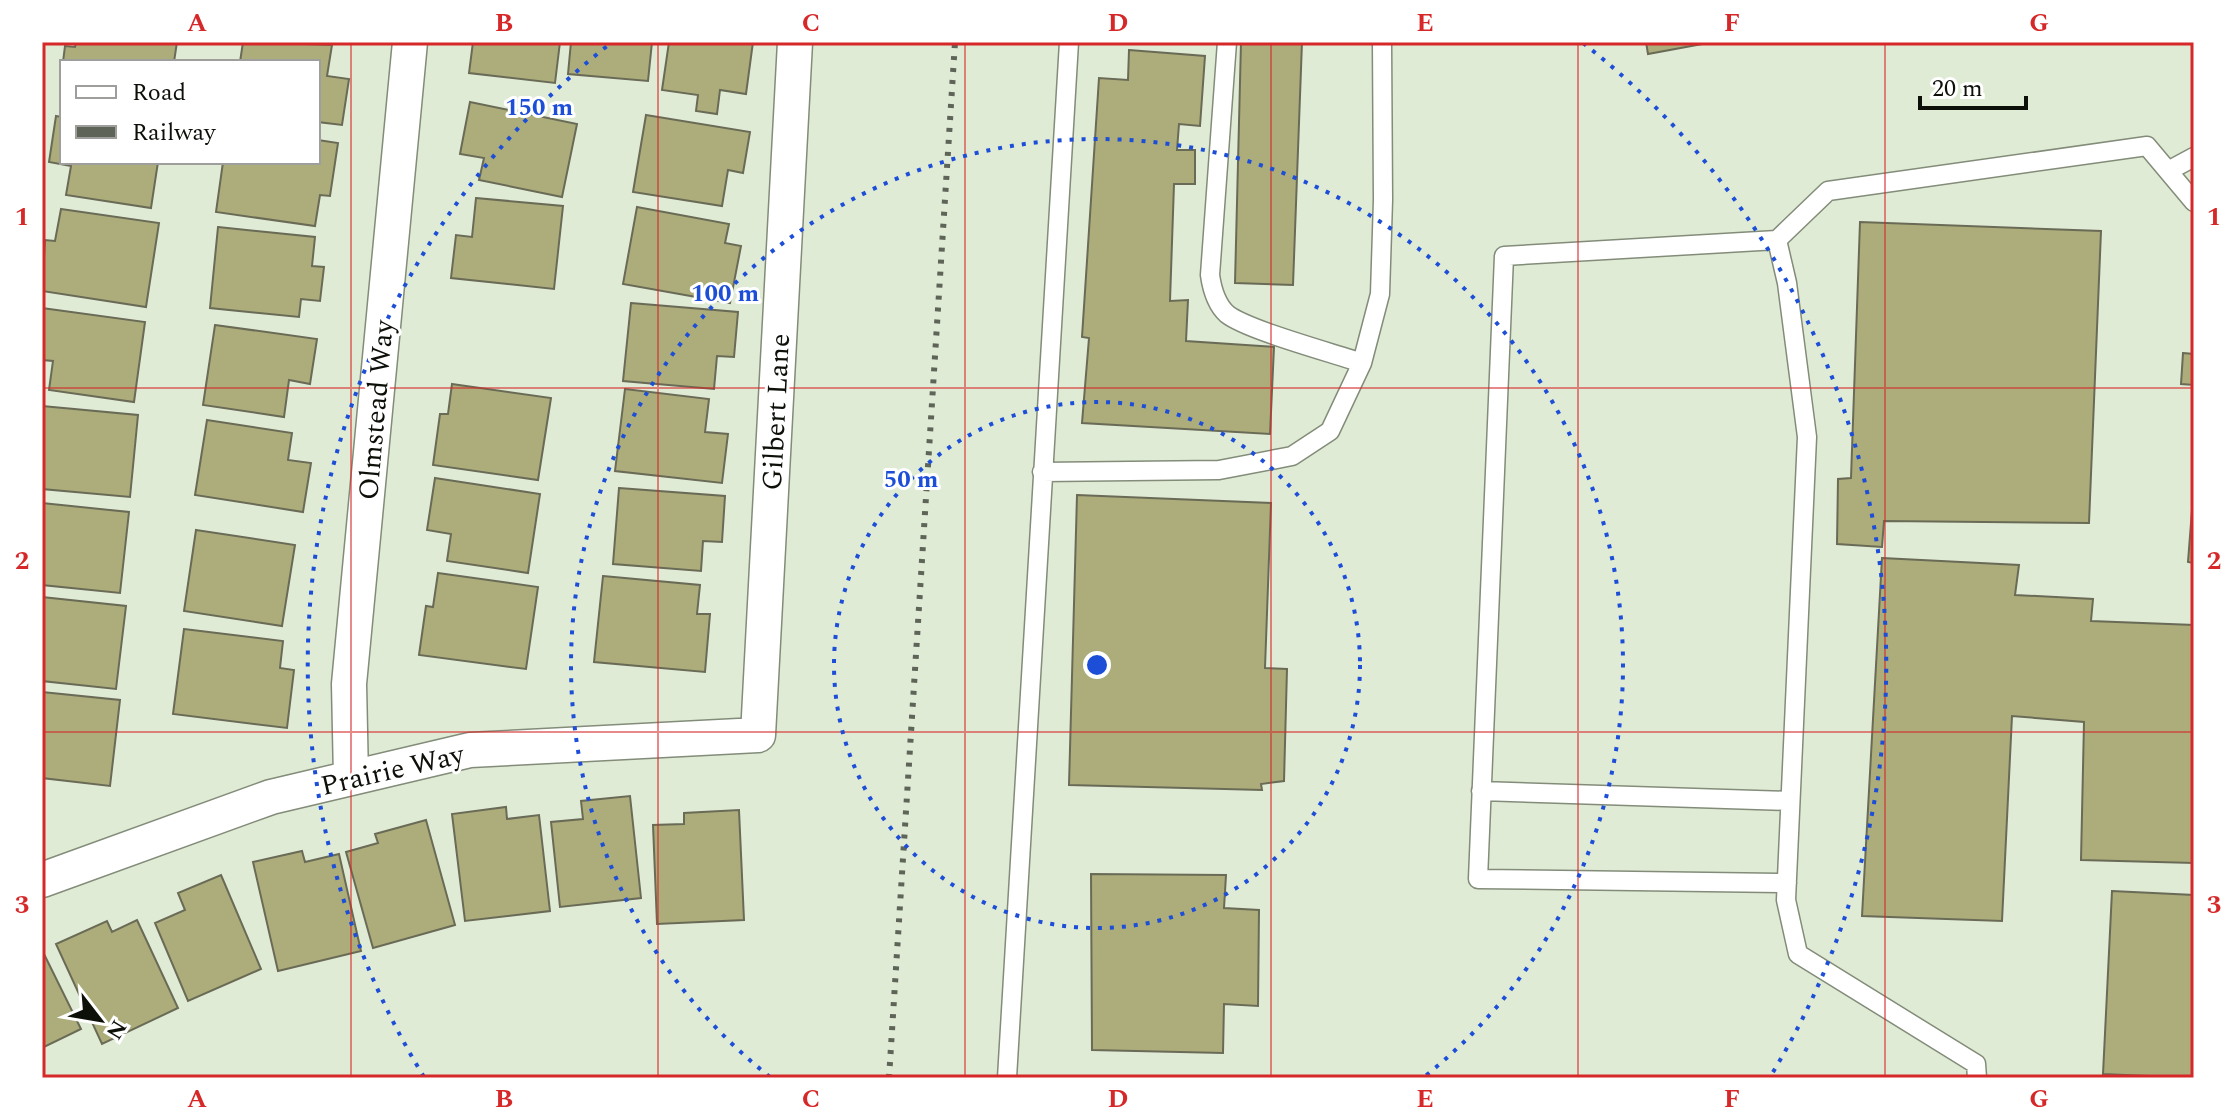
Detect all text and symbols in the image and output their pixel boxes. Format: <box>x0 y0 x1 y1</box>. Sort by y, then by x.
text: A <box>187 3 207 43</box>
text: B <box>495 3 513 43</box>
text: C <box>802 3 820 43</box>
text: D <box>1108 3 1128 43</box>
text: E <box>1416 3 1434 43</box>
text: F <box>1724 3 1740 43</box>
text: G <box>2029 3 2049 43</box>
legend <box>60 60 320 164</box>
scale bar <box>1920 60 2026 110</box>
text: 20 m <box>1932 71 1983 107</box>
text: Road <box>132 75 186 111</box>
text: 150 m <box>505 90 573 126</box>
text: Railway <box>132 115 217 151</box>
text: 1 <box>15 197 29 237</box>
text: 1 <box>2207 197 2221 237</box>
text: 100 m <box>691 276 759 312</box>
street label: Olmstead Way <box>347 317 406 502</box>
street label: Gilbert Lane <box>751 332 802 492</box>
text: 50 m <box>884 462 939 498</box>
text: 2 <box>15 541 29 581</box>
text: 2 <box>2207 541 2221 581</box>
centre of rings <box>1083 651 1111 679</box>
street label: Prairie Way <box>316 733 470 808</box>
text: 3 <box>15 885 29 925</box>
text: 3 <box>2207 885 2221 925</box>
north arrow <box>60 980 140 1060</box>
text: N <box>97 1013 135 1046</box>
text: A <box>187 1079 207 1119</box>
text: B <box>495 1079 513 1119</box>
text: C <box>802 1079 820 1119</box>
text: D <box>1108 1079 1128 1119</box>
text: E <box>1416 1079 1434 1119</box>
text: F <box>1724 1079 1740 1119</box>
text: G <box>2029 1079 2049 1119</box>

